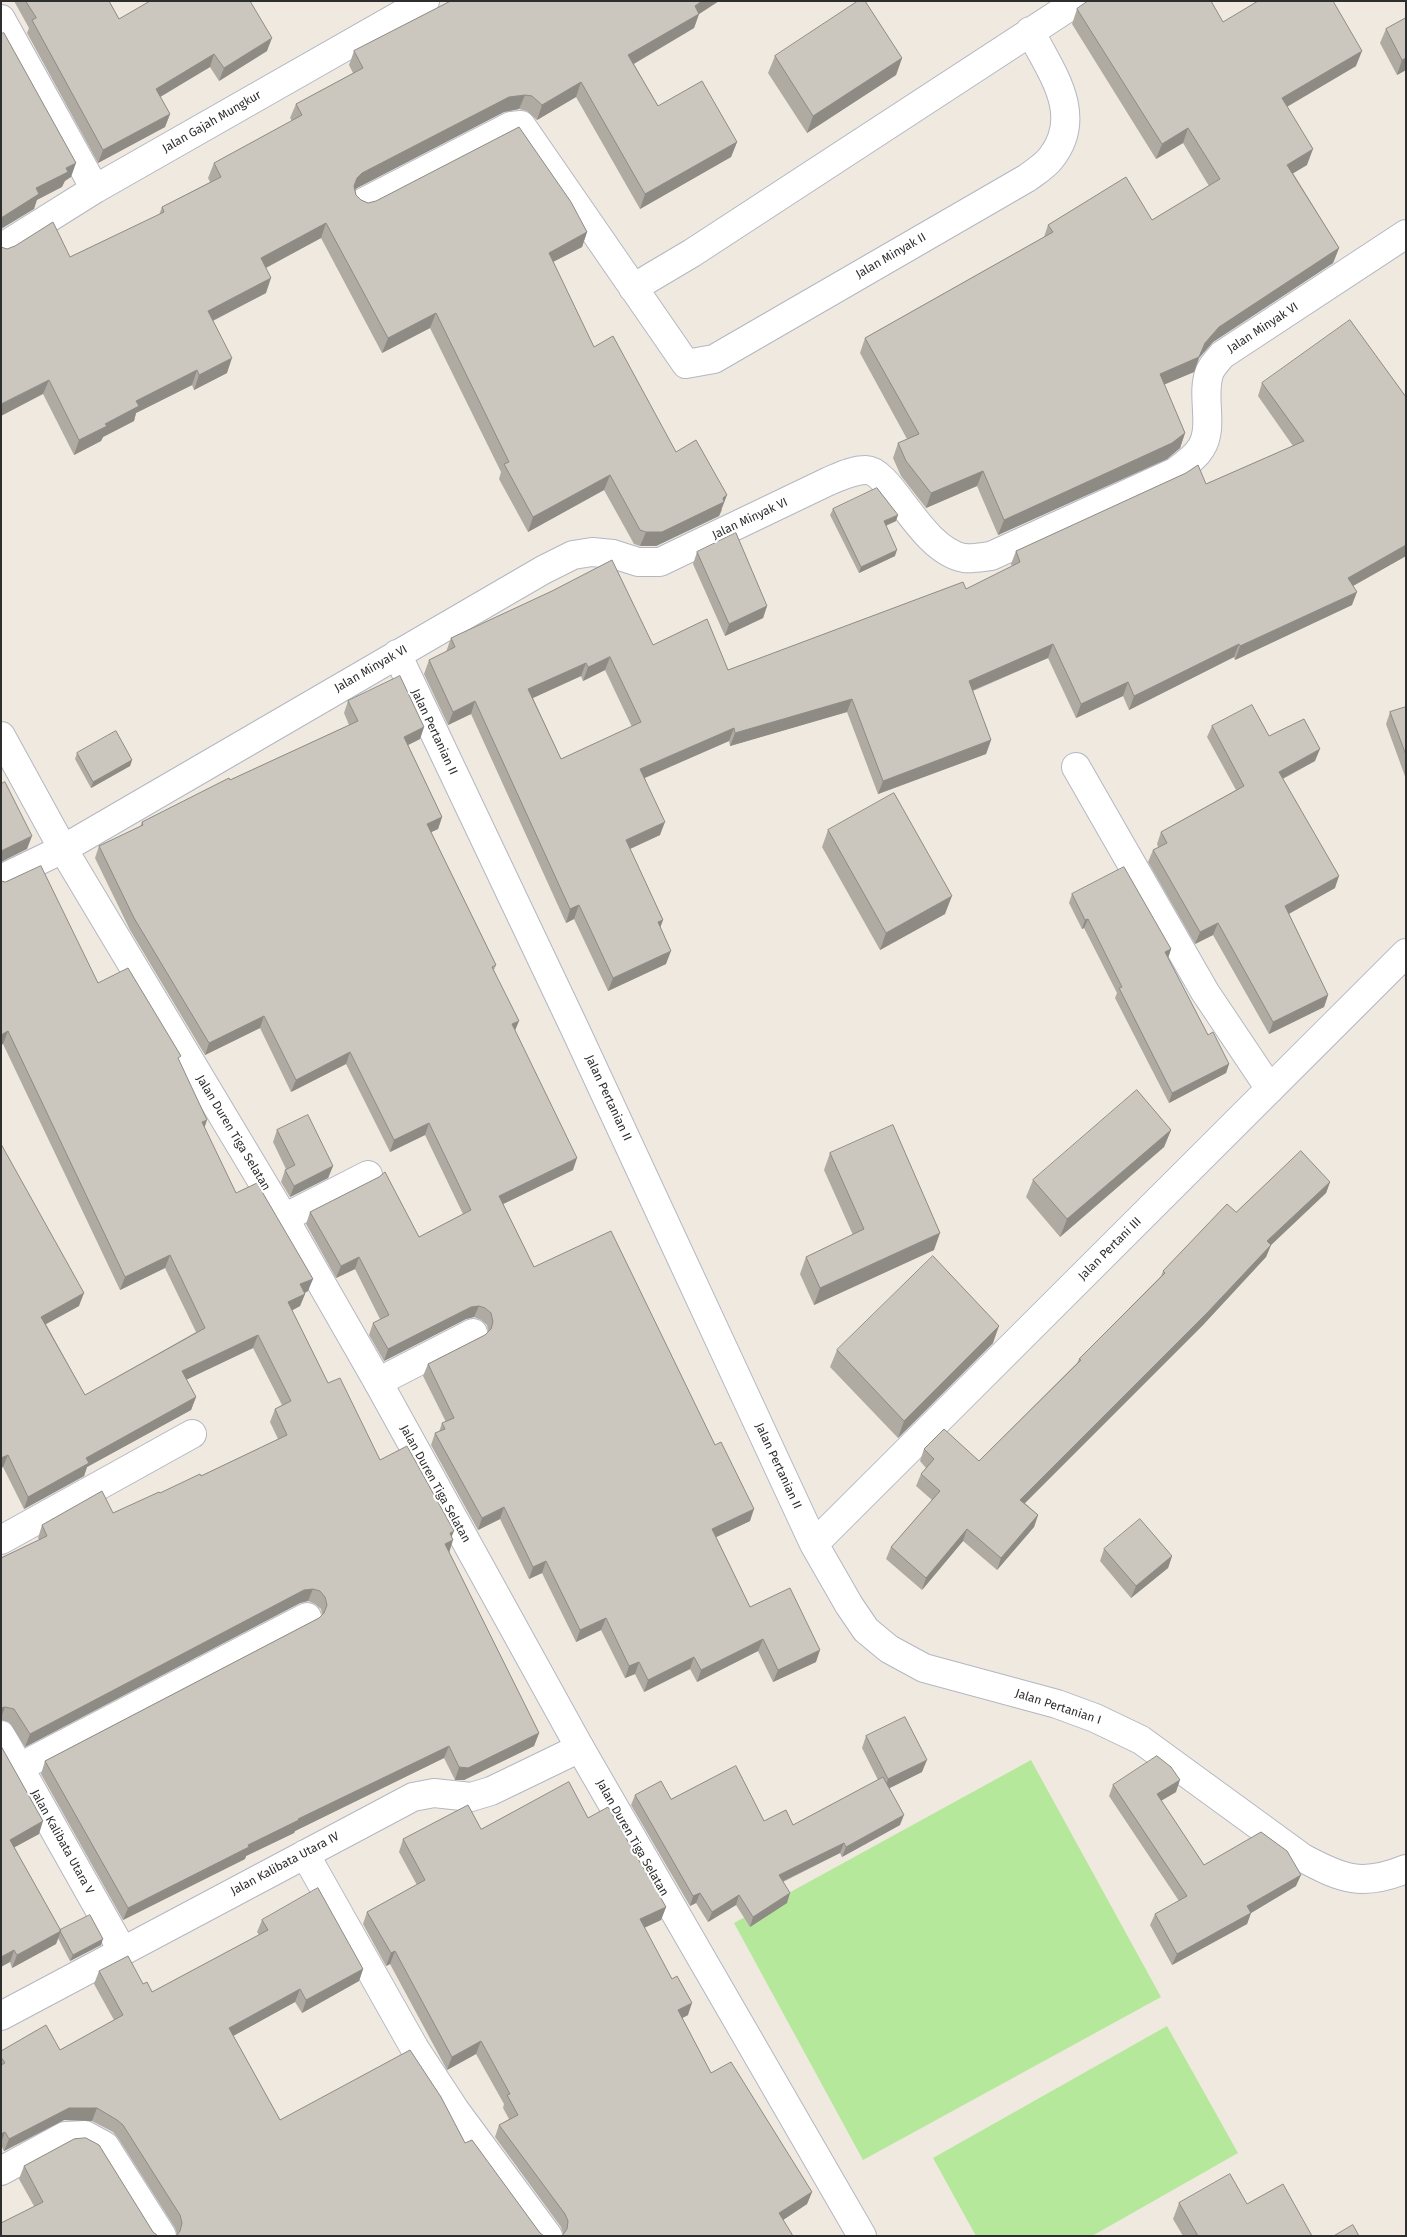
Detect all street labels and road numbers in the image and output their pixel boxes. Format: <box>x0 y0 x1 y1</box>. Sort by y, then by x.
street label: Jalan Gajah Mungkur <box>160 88 264 156</box>
street label: Jalan Minyak II <box>853 230 929 282</box>
street label: Jalan Minyak VI <box>1225 300 1301 356</box>
street label: Jalan Minyak VI <box>710 495 790 543</box>
street label: Jalan Minyak VI <box>332 642 410 696</box>
street label: Jalan Pertanian II <box>408 687 460 777</box>
street label: Jalan Pertanian II <box>582 1053 634 1143</box>
street label: Jalan Duren Tiga Selatan <box>193 1073 273 1193</box>
street label: Jalan Pertani III <box>1076 1215 1144 1283</box>
street label: Jalan Pertanian II <box>752 1421 804 1511</box>
street label: Jalan Duren Tiga Selatan <box>397 1423 473 1545</box>
street label: Jalan Pertanian I <box>1013 1686 1103 1728</box>
street label: Jalan Duren Tiga Selatan <box>593 1777 671 1899</box>
street label: Jalan Kalibata Utara V <box>27 1787 97 1897</box>
street label: Jalan Kalibata Utara IV <box>228 1829 342 1899</box>

